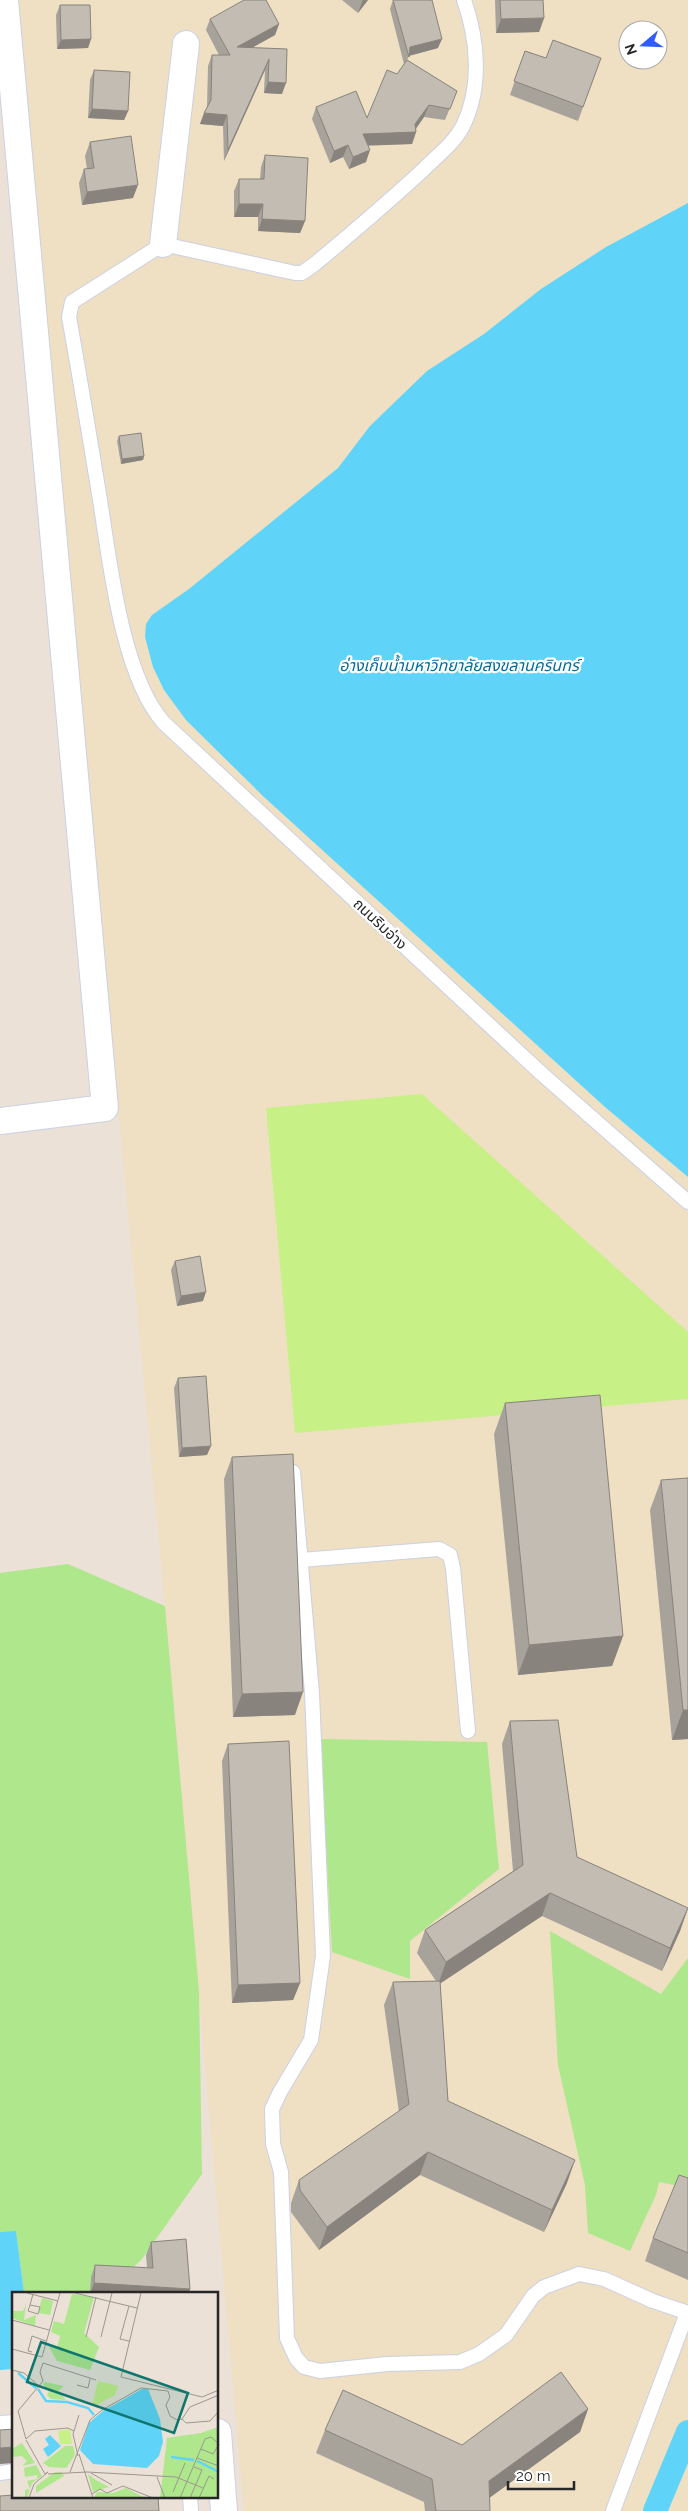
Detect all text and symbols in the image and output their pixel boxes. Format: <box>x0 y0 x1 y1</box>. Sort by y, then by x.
north arrow <box>618 20 668 70</box>
text: N <box>621 42 640 57</box>
water label: อ่างเก็บน้ำมหาวิทยาลัยสงขลานครินทร์ <box>339 654 583 675</box>
street label: ถนนริมอ่าง <box>349 895 411 953</box>
inset map <box>12 2292 219 2498</box>
scale bar <box>508 2458 574 2490</box>
text: 20 m <box>516 2467 551 2485</box>

